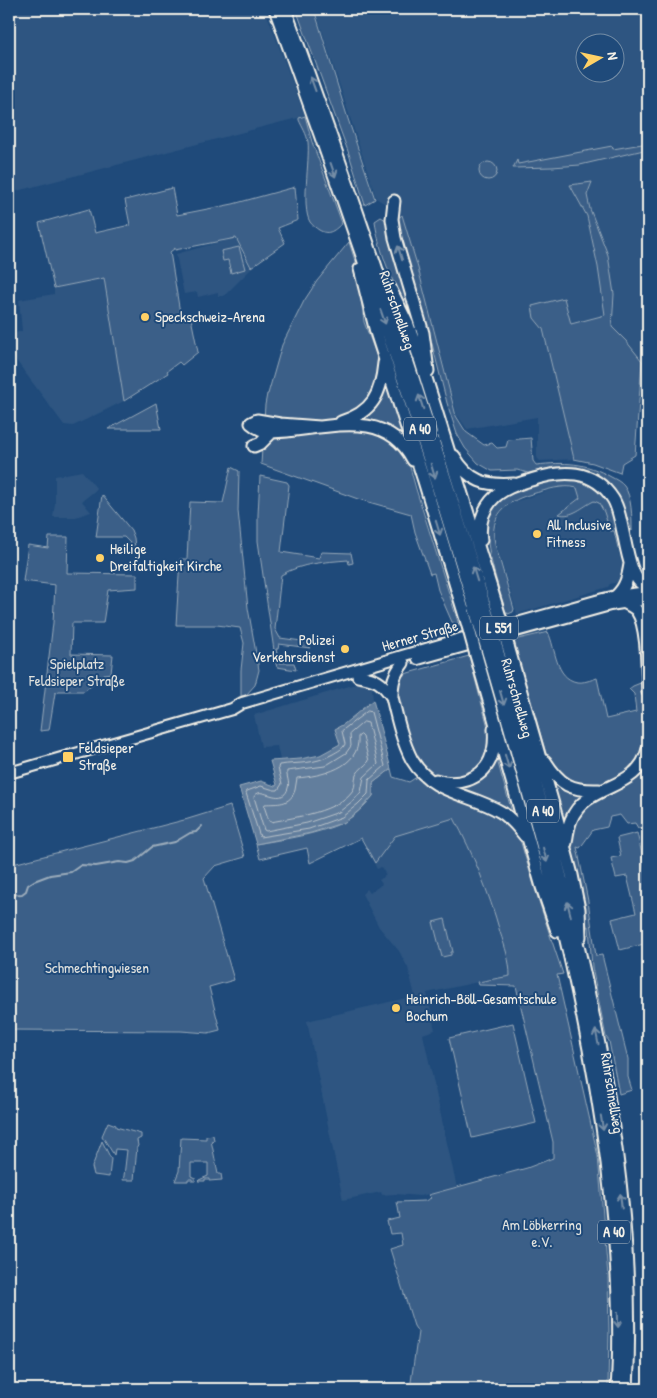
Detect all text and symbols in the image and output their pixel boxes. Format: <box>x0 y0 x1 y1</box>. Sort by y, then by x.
north arrow <box>574 32 624 82</box>
text: N <box>603 51 623 62</box>
one-way arrow <box>308 77 317 92</box>
one-way arrow <box>329 162 338 177</box>
one-way arrow <box>394 245 404 261</box>
street label: Ruhrschnellweg <box>374 268 421 352</box>
place label: Speckschweiz-Arena <box>155 306 265 327</box>
one-way arrow <box>379 308 388 324</box>
marker: Speckschweiz-Arena <box>139 311 151 323</box>
one-way arrow <box>416 394 426 410</box>
road number: A 40 <box>404 418 436 440</box>
one-way arrow <box>429 463 439 479</box>
place label: All Inclusive Fitness <box>546 514 611 552</box>
one-way arrow <box>434 520 444 536</box>
marker: All Inclusive Fitness <box>531 528 543 540</box>
place label: Heilige Dreifaltigkeit Kirche <box>110 538 222 576</box>
marker: Heilige Dreifaltigkeit Kirche <box>94 552 106 564</box>
one-way arrow <box>469 566 479 582</box>
street label: Herner Straße <box>379 615 460 656</box>
road number: L 551 <box>480 616 518 640</box>
place label: Polizei Verkehrsdienst <box>252 629 336 667</box>
marker: Polizei Verkehrsdienst <box>339 643 351 655</box>
park label: Spielplatz Feldsieper Straße <box>28 653 125 691</box>
street label: Ruhrschnellweg <box>496 656 539 740</box>
one-way arrow <box>497 690 507 706</box>
place label: Feldsieper Straße <box>78 737 134 775</box>
marker: Feldsieper Straße <box>61 750 75 764</box>
one-way arrow <box>503 753 512 769</box>
road number: A 40 <box>527 799 559 822</box>
one-way arrow <box>541 847 550 863</box>
one-way arrow <box>563 902 573 918</box>
park label: Schmechtingwiesen <box>45 957 149 978</box>
place label: Heinrich-Böll-Gesamtschule Bochum <box>406 988 557 1026</box>
marker: Heinrich-Böll-Gesamtschule Bochum <box>390 1002 402 1014</box>
one-way arrow <box>591 1029 601 1045</box>
street label: Ruhrschnellweg <box>596 1051 629 1135</box>
one-way arrow <box>597 1115 607 1131</box>
one-way arrow <box>616 1193 626 1209</box>
park label: Am Löbkerring e.V. <box>502 1214 582 1252</box>
road number: A 40 <box>598 1220 630 1244</box>
one-way arrow <box>614 1312 623 1328</box>

